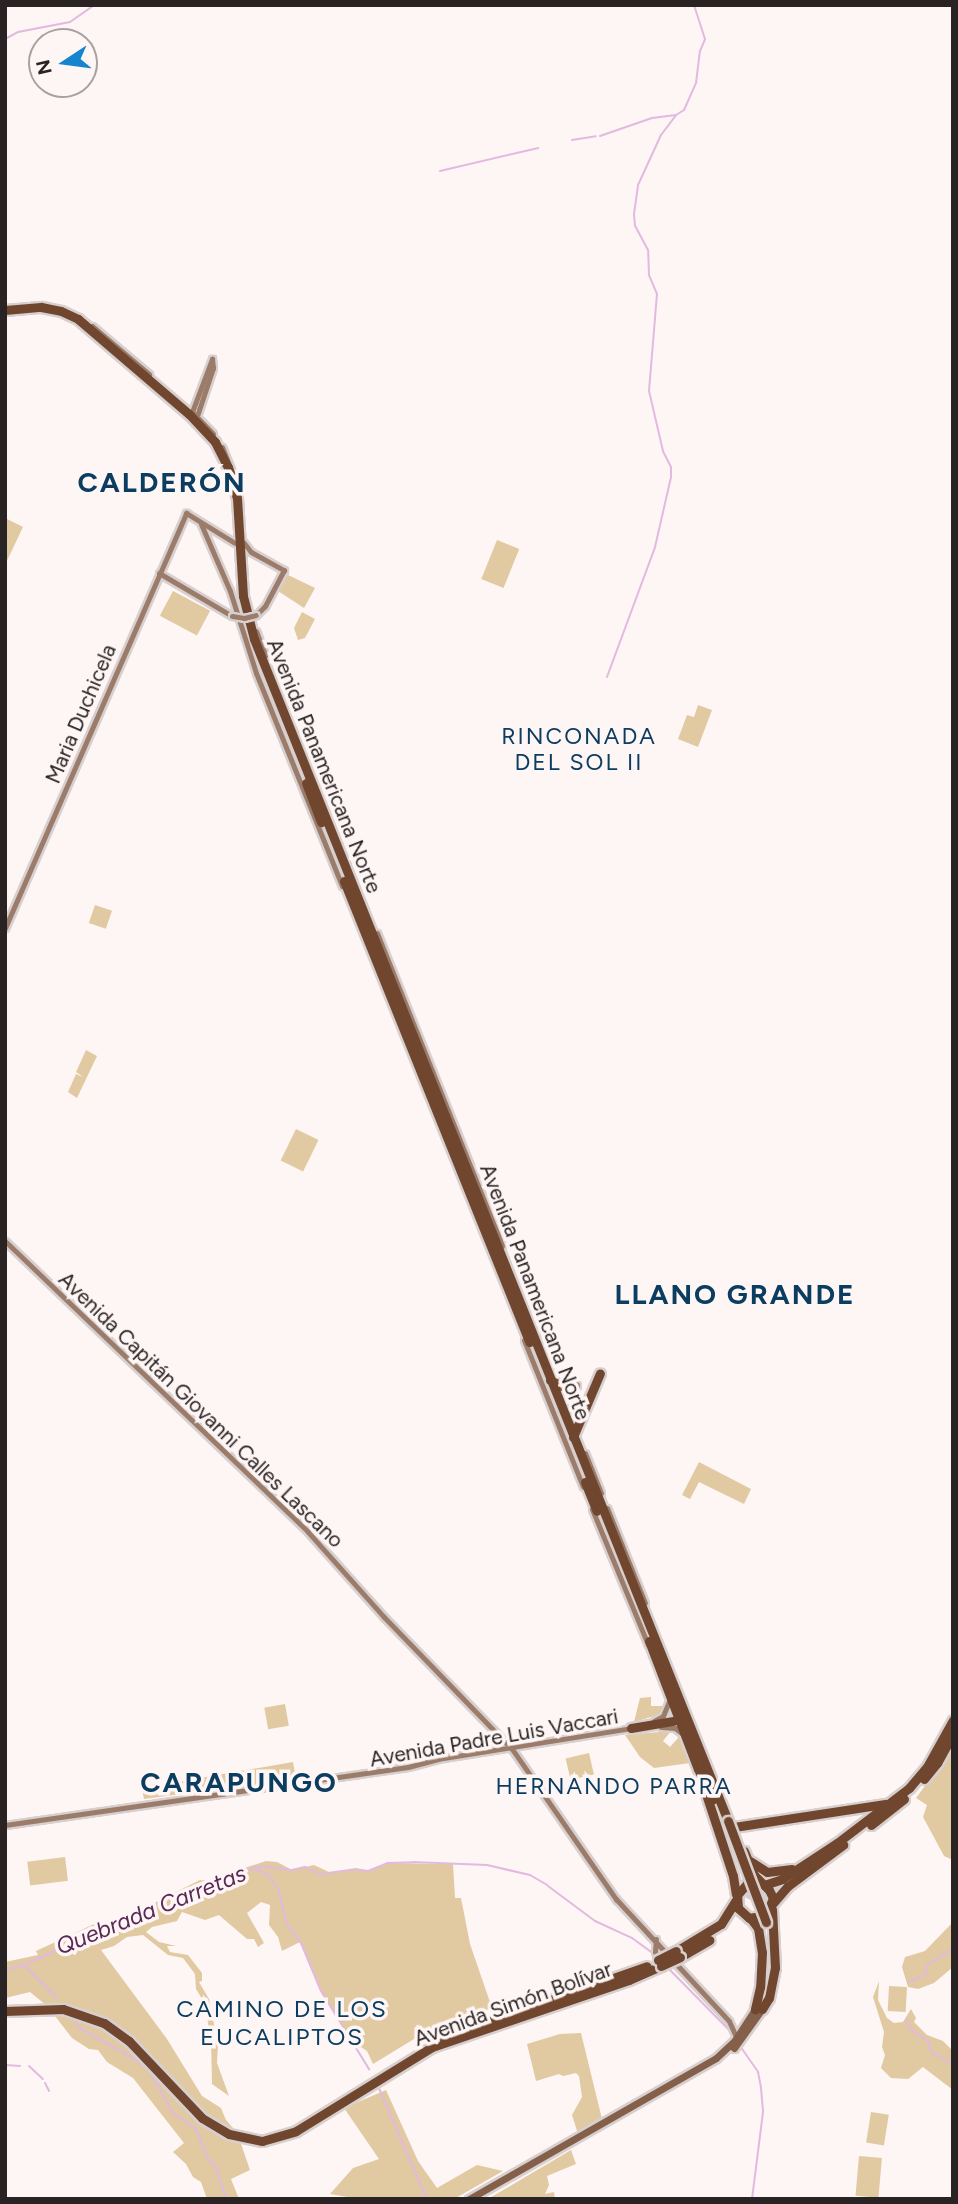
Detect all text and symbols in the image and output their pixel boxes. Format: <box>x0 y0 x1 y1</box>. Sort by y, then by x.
north arrow <box>28 28 98 98</box>
text: N <box>31 58 57 77</box>
district label: CALDERÓN <box>78 465 246 499</box>
street label: Avenida Panamericana Norte <box>261 635 387 897</box>
street label: Maria Duchicela <box>40 641 122 787</box>
district label: RINCONADA DEL SOL II <box>502 722 656 776</box>
street label: Avenida Panamericana Norte <box>475 1161 595 1423</box>
street label: Avenida Capitán Giovanni Calles Lascano <box>53 1267 349 1553</box>
district label: LLANO GRANDE <box>616 1277 854 1311</box>
street label: Avenida Padre Luis Vaccari <box>368 1704 620 1772</box>
district label: CARAPUNGO <box>141 1765 337 1799</box>
district label: HERNANDO PARRA <box>497 1772 731 1800</box>
water label: Quebrada Carretas <box>52 1859 250 1961</box>
street label: Avenida Simón Bolívar <box>411 1956 615 2052</box>
district label: CAMINO DE LOS EUCALIPTOS <box>178 1995 386 2051</box>

